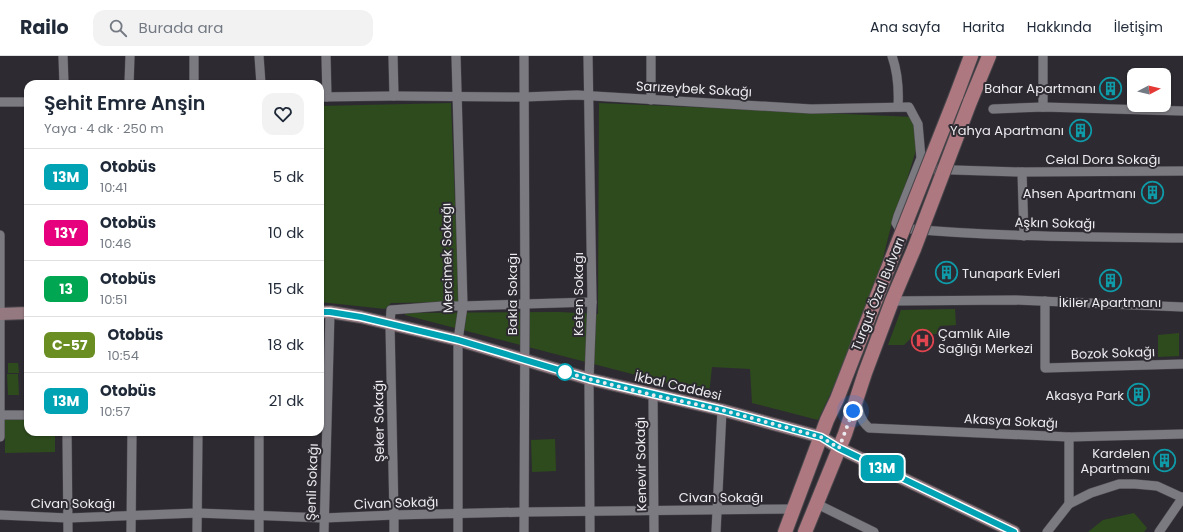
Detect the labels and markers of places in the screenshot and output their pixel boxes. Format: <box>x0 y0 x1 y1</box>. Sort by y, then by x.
building icon: Bahar Apartmanı <box>1098 75 1124 101</box>
place label: Bahar Apartmanı <box>984 79 1096 98</box>
building icon: Yahya Apartmanı <box>1067 117 1093 143</box>
place label: Yahya Apartmanı <box>950 121 1064 140</box>
building icon: Ahsen Apartmanı <box>1139 180 1165 206</box>
place label: Ahsen Apartmanı <box>1023 184 1136 203</box>
building icon: Tunapark Evleri <box>933 260 959 286</box>
place label: Tunapark Evleri <box>962 264 1060 283</box>
building icon: İkiler Apartmanı <box>1097 267 1123 293</box>
place label: İkiler Apartmanı <box>1059 293 1161 312</box>
place label: Çamlık Aile Sağlığı Merkezi <box>938 324 1033 358</box>
hospital icon: Çamlık Aile Sağlığı Merkezi <box>909 327 935 353</box>
unlabelled marker <box>556 363 574 381</box>
building icon: Akasya Park <box>1126 382 1152 408</box>
place label: Akasya Park <box>1046 386 1124 405</box>
place label: Kardelen Apartmanı <box>1080 444 1150 478</box>
building icon: Kardelen Apartmanı <box>1152 447 1178 473</box>

